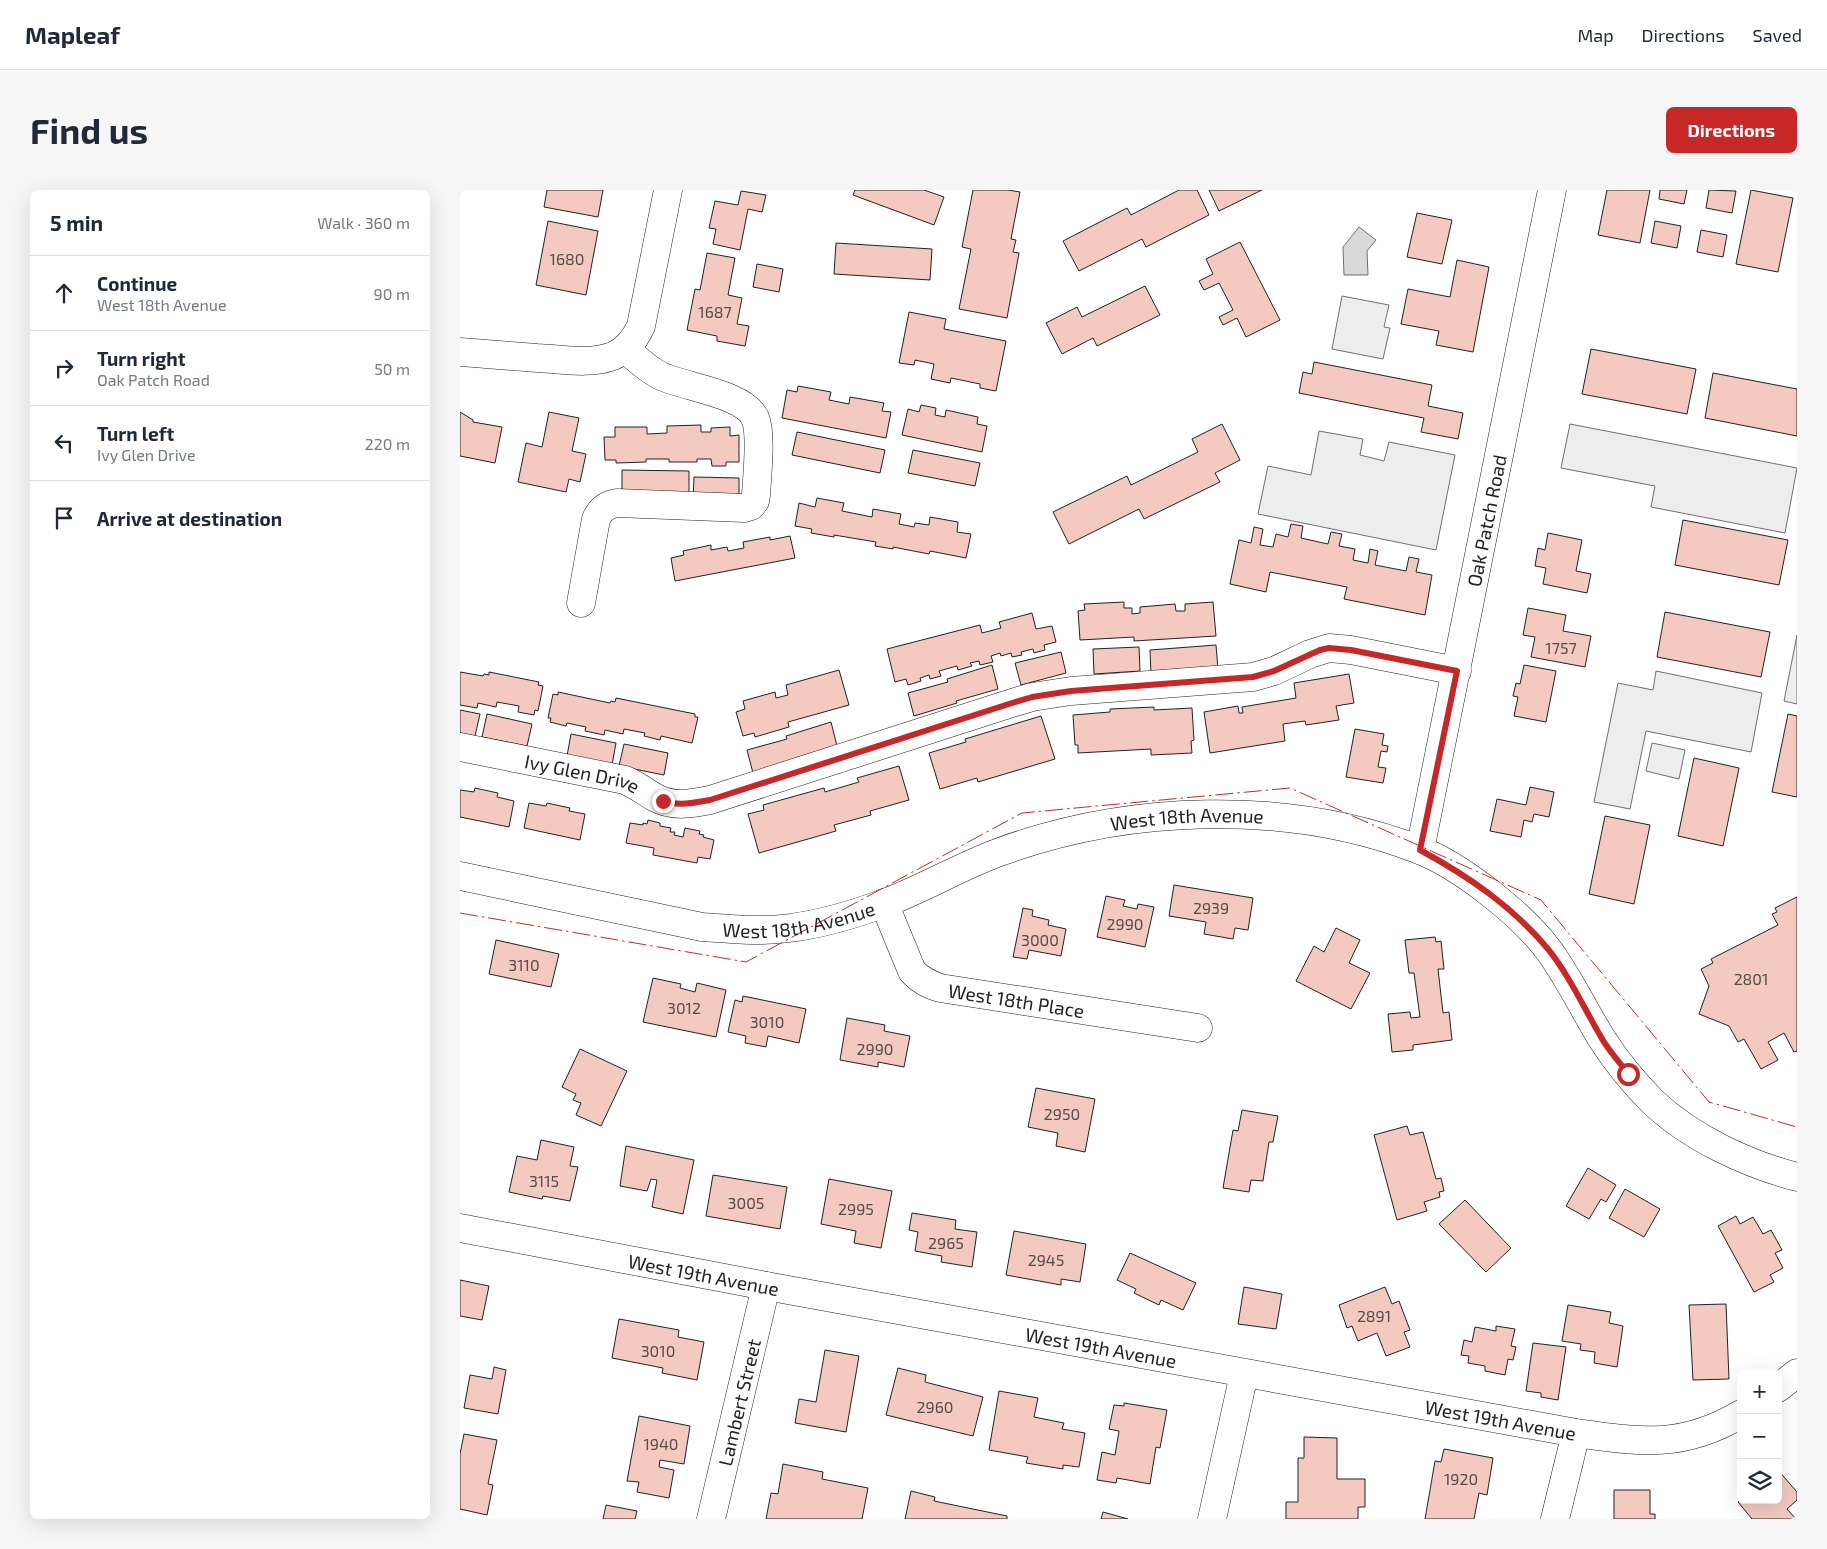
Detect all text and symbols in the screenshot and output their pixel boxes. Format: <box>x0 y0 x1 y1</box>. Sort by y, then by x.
text: Mapleaf <box>25 20 120 49</box>
text: Map <box>1577 24 1614 46</box>
text: Directions <box>1642 24 1725 46</box>
text: Saved <box>1753 24 1802 46</box>
button: Directions <box>1666 107 1797 153</box>
text: Find us <box>30 109 148 151</box>
text: 5 min <box>50 210 103 235</box>
text: Walk · 360 m <box>317 213 410 232</box>
house number: 1680 <box>550 249 584 268</box>
text: Continue <box>97 272 177 295</box>
icon: ahead <box>50 279 78 307</box>
text: 90 m <box>374 284 410 303</box>
text: West 18th Avenue <box>97 295 227 314</box>
house number: 1687 <box>698 302 732 321</box>
text: Turn right <box>97 347 185 370</box>
icon: right <box>50 354 78 382</box>
text: 50 m <box>374 359 410 378</box>
text: Oak Patch Road <box>97 370 210 389</box>
text: Turn left <box>97 422 174 445</box>
icon: left <box>50 429 78 457</box>
text: 220 m <box>365 434 410 453</box>
text: Ivy Glen Drive <box>97 445 196 464</box>
street label: Oak Patch Road <box>1461 453 1510 589</box>
icon: arrive <box>50 504 78 532</box>
text: Arrive at destination <box>97 507 282 530</box>
house number: 1757 <box>1545 638 1577 657</box>
street label: Ivy Glen Drive <box>523 749 644 797</box>
route end <box>652 790 675 813</box>
street label: West 18th Avenue <box>1109 803 1265 834</box>
street label: West 18th Avenue <box>722 896 877 942</box>
house number: 2939 <box>1193 898 1229 917</box>
house number: 2990 <box>1107 914 1143 933</box>
house number: 3000 <box>1021 930 1059 949</box>
house number: 3110 <box>508 955 540 974</box>
house number: 2801 <box>1734 969 1768 988</box>
street label: West 18th Place <box>947 978 1086 1022</box>
house number: 3012 <box>667 998 701 1017</box>
house number: 3010 <box>750 1012 784 1031</box>
house number: 2990 <box>857 1039 893 1058</box>
route start <box>1617 1063 1640 1086</box>
house number: 2950 <box>1044 1104 1080 1123</box>
house number: 3115 <box>529 1171 559 1190</box>
house number: 3005 <box>728 1193 764 1212</box>
house number: 2995 <box>838 1199 874 1218</box>
house number: 2965 <box>928 1233 964 1252</box>
street label: West 19th Avenue <box>626 1249 781 1300</box>
house number: 2945 <box>1028 1250 1064 1269</box>
house number: 2891 <box>1357 1306 1391 1325</box>
street label: West 19th Avenue <box>1024 1322 1179 1372</box>
street label: Lambert Street <box>712 1336 765 1468</box>
house number: 3010 <box>641 1341 675 1360</box>
map controls <box>1737 1369 1782 1504</box>
button: + <box>1737 1369 1782 1414</box>
street label: West 19th Avenue <box>1423 1394 1578 1444</box>
house number: 2960 <box>917 1397 953 1416</box>
button: − <box>1737 1414 1782 1459</box>
house number: 1940 <box>643 1434 679 1453</box>
button: layers <box>1737 1459 1782 1504</box>
house number: 1920 <box>1444 1469 1478 1488</box>

